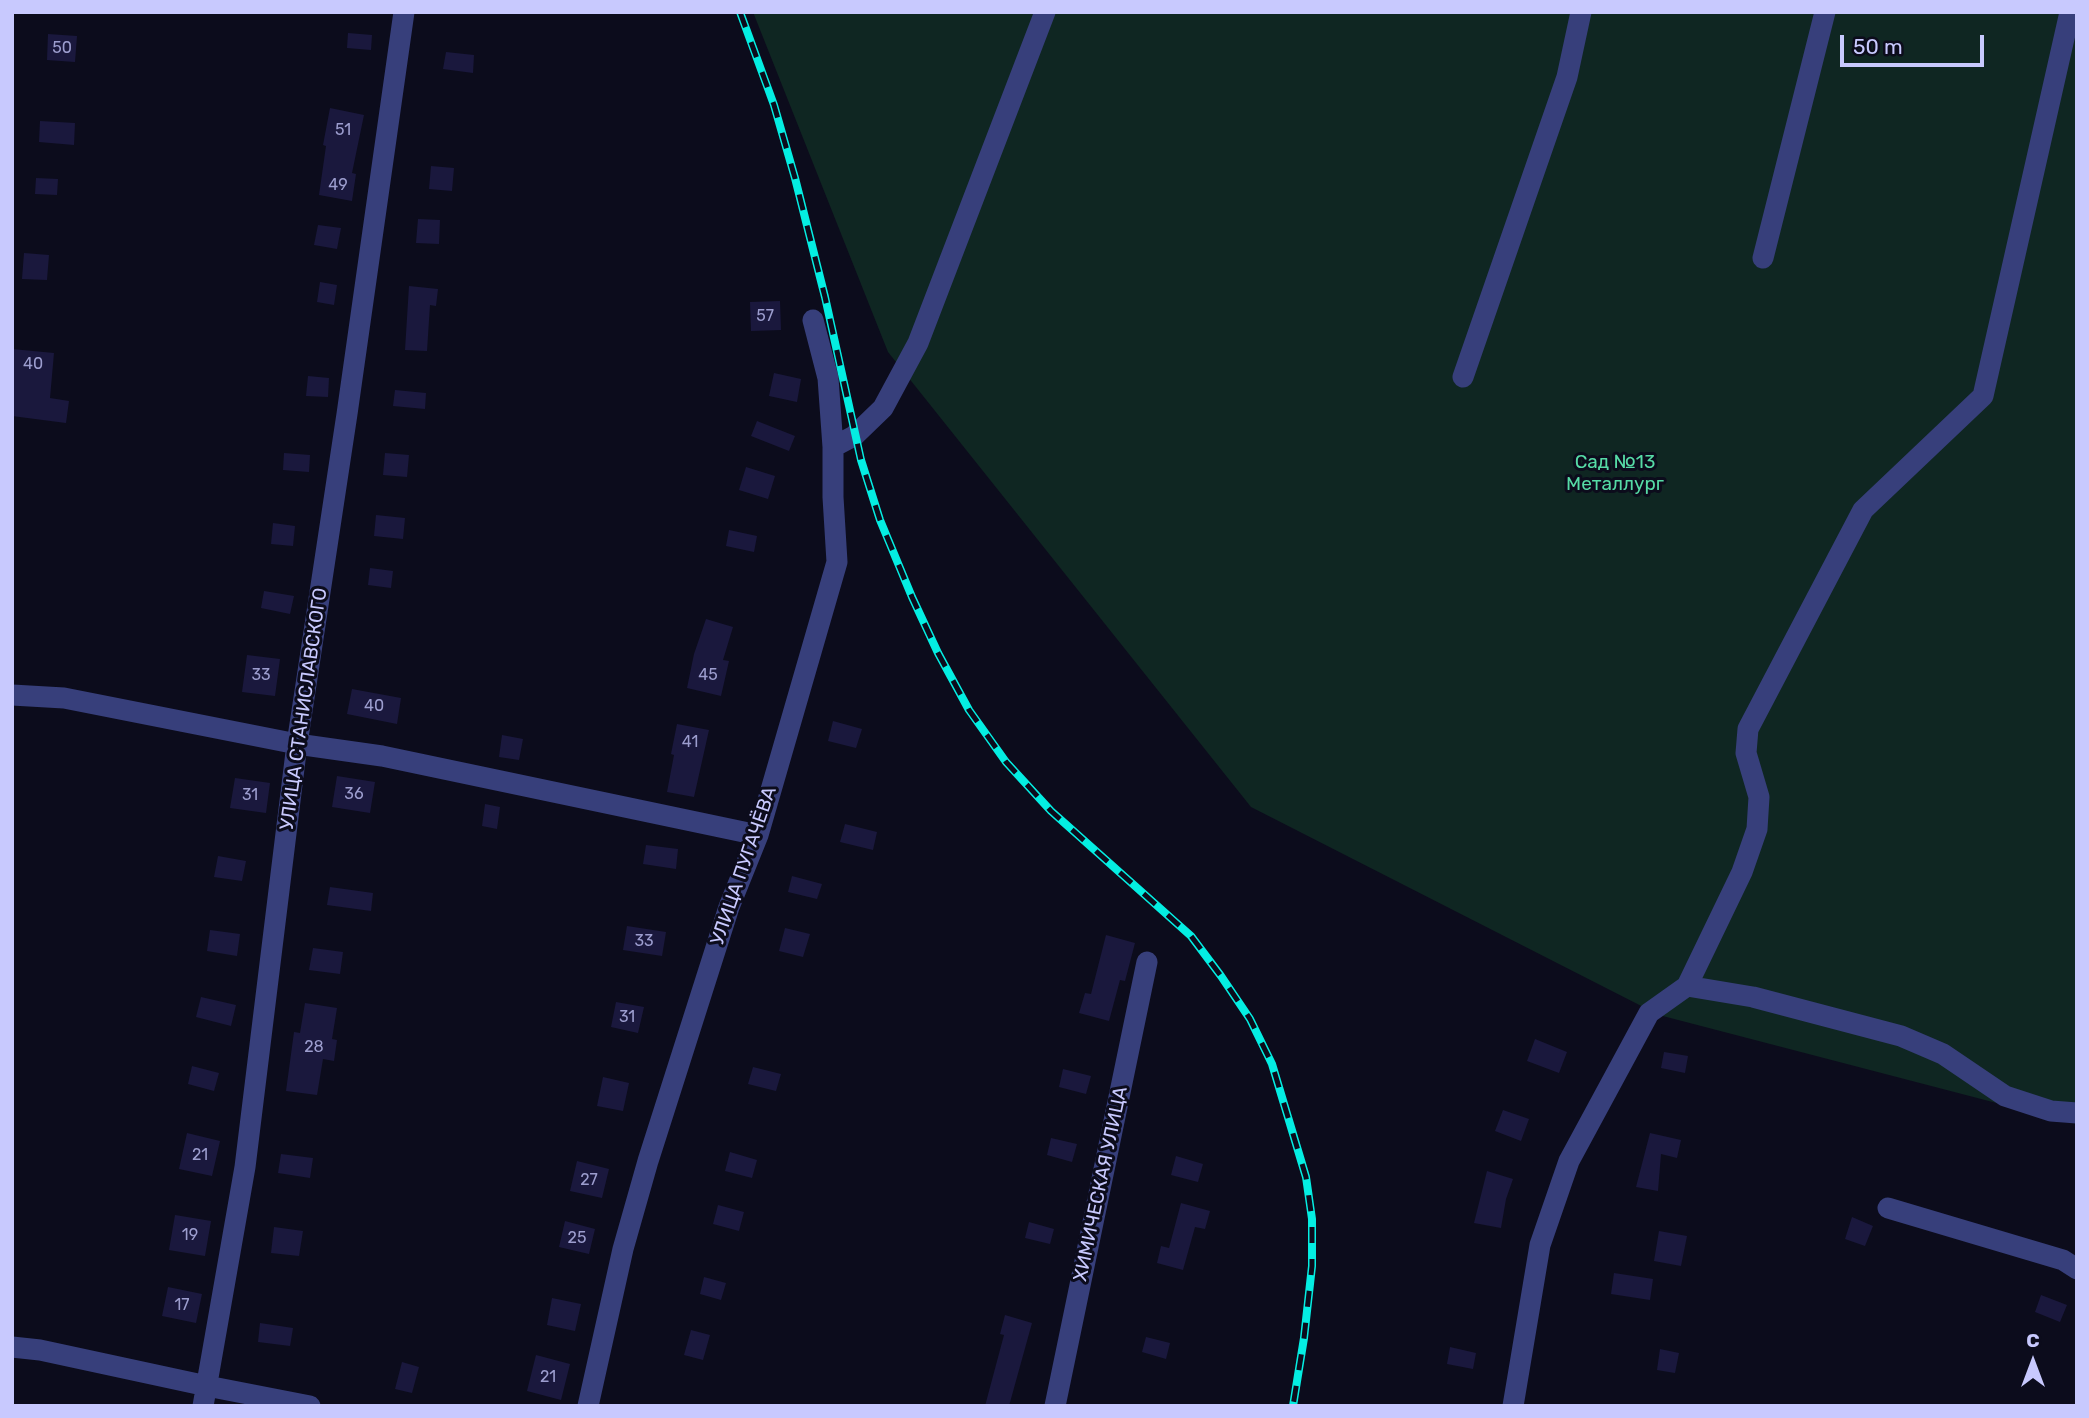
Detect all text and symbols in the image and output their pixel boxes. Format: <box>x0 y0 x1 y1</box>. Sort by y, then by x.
scale bar <box>1844 21 1988 65</box>
text: 50 m <box>1853 34 1903 59</box>
house number: 50 <box>52 38 72 58</box>
house number: 51 <box>335 120 351 140</box>
house number: 49 <box>328 175 348 195</box>
house number: 57 <box>756 306 774 326</box>
house number: 40 <box>23 354 43 374</box>
park label: Сад №13 Металлург <box>1566 452 1664 496</box>
street label: УЛИЦА СТАНИСЛАВСКОГО <box>276 586 332 832</box>
house number: 33 <box>251 665 271 685</box>
house number: 45 <box>698 665 718 685</box>
house number: 40 <box>364 696 384 716</box>
house number: 41 <box>682 732 698 752</box>
house number: 36 <box>344 784 364 804</box>
street label: УЛИЦА ПУГАЧЁВА <box>706 784 782 948</box>
house number: 31 <box>242 785 258 805</box>
house number: 33 <box>634 931 654 951</box>
house number: 31 <box>619 1007 635 1027</box>
house number: 28 <box>304 1037 324 1057</box>
street label: ХИМИЧЕСКАЯ УЛИЦА <box>1069 1084 1133 1284</box>
house number: 21 <box>192 1145 208 1165</box>
house number: 27 <box>580 1170 598 1190</box>
house number: 19 <box>182 1225 198 1245</box>
house number: 25 <box>568 1228 586 1248</box>
house number: 17 <box>174 1295 190 1315</box>
north arrow <box>1998 1327 2068 1397</box>
text: С <box>2026 1329 2040 1352</box>
house number: 21 <box>540 1367 556 1387</box>

